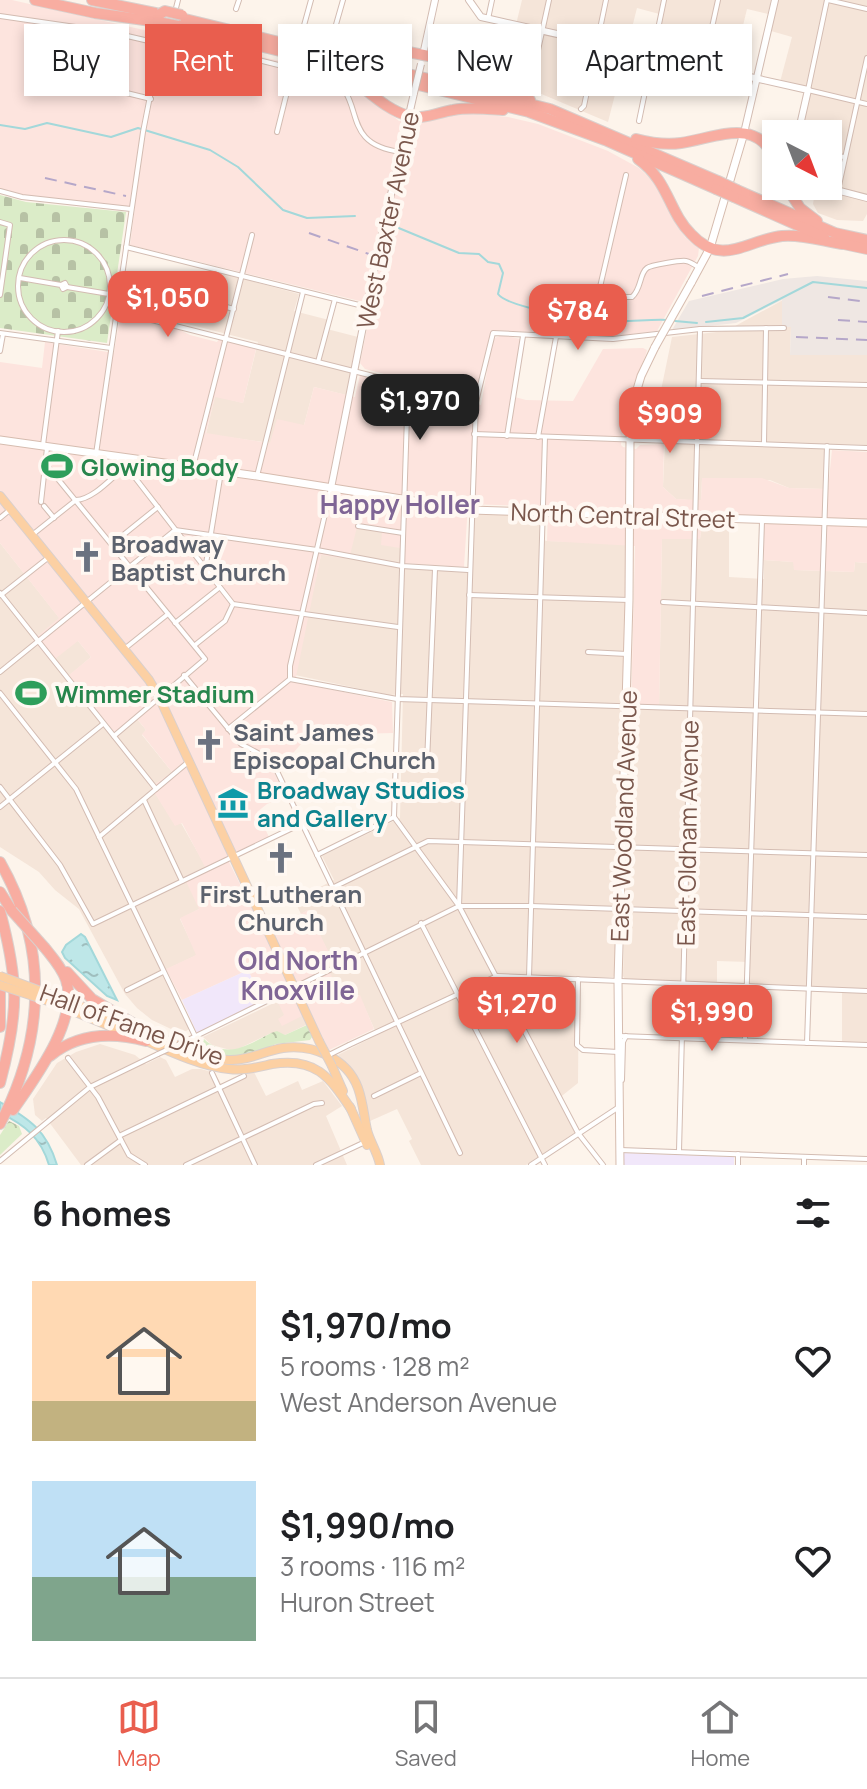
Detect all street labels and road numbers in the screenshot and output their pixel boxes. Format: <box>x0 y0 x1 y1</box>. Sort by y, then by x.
street label: West Baxter Avenue <box>348 108 426 332</box>
street label: North Central Street <box>510 495 736 535</box>
street label: East Woodland Avenue <box>602 690 644 942</box>
street label: East Oldham Avenue <box>669 720 705 946</box>
street label: Hall of Fame Drive <box>35 975 229 1073</box>

